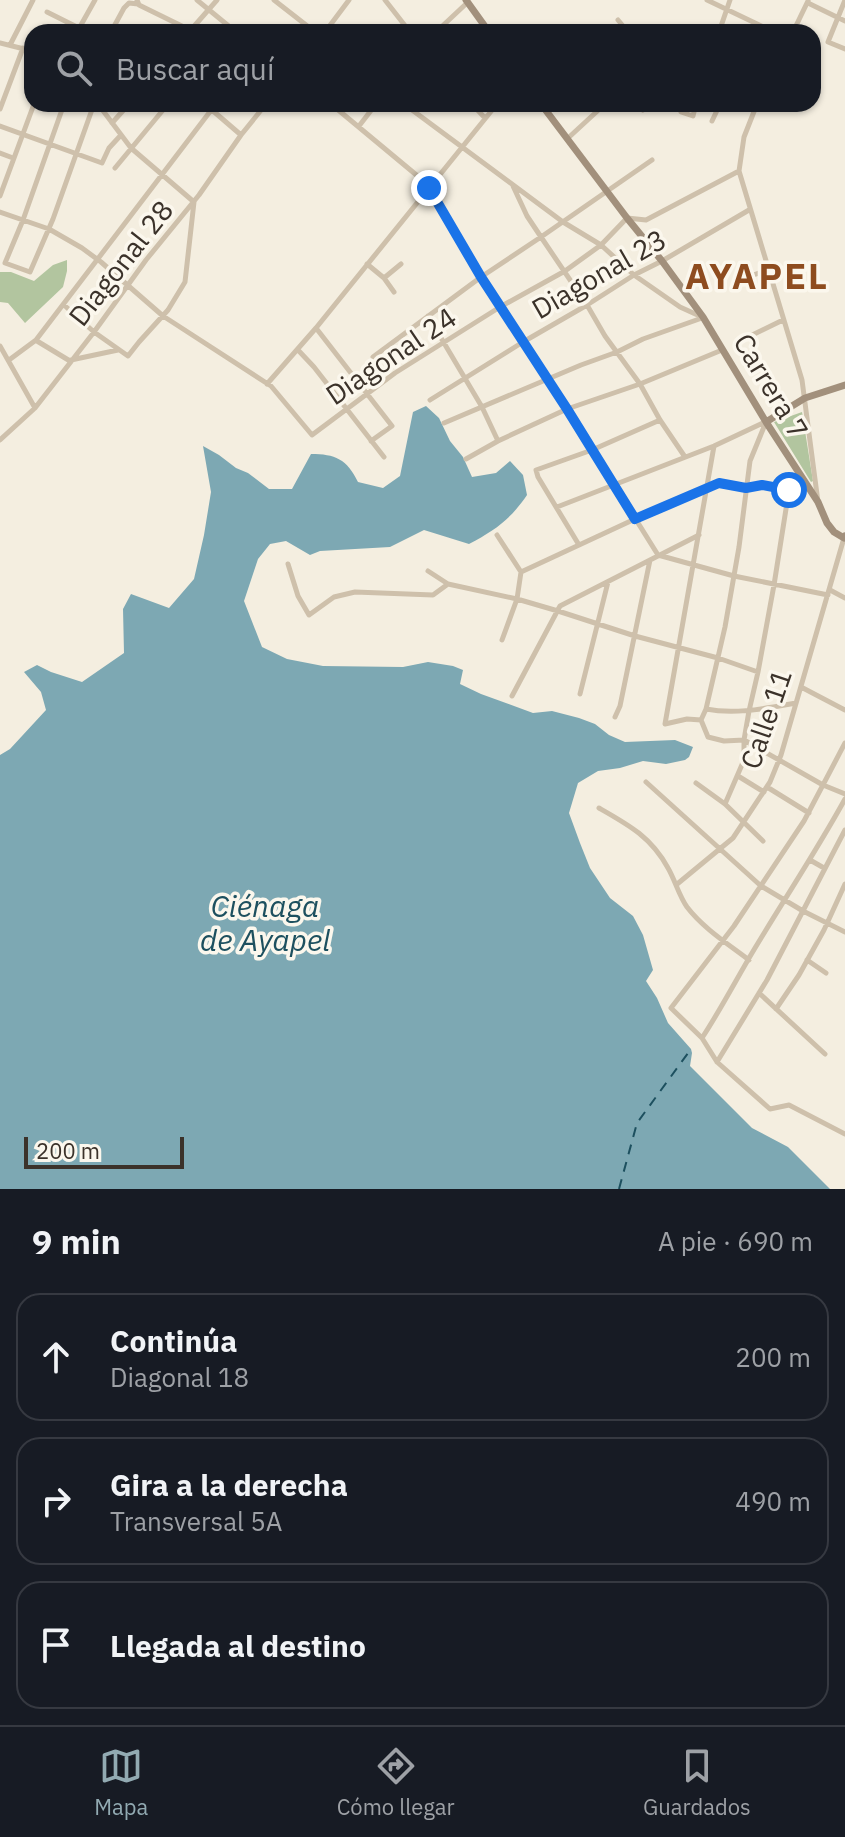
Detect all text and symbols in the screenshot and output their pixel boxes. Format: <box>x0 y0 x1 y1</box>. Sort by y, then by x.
search box <box>24 24 821 112</box>
icon: search <box>52 46 96 90</box>
text: Buscar aquí <box>116 49 274 88</box>
route end <box>411 170 447 206</box>
street label: Diagonal 28 <box>60 192 181 333</box>
street label: Diagonal 23 <box>525 220 673 327</box>
district label: AYAPEL <box>685 252 829 299</box>
street label: Diagonal 24 <box>318 298 463 413</box>
street label: Carrera 7 <box>726 326 817 445</box>
route start <box>771 472 807 508</box>
street label: Calle 11 <box>731 664 800 774</box>
water label: Ciénaga de Ayapel <box>200 886 330 959</box>
scale bar <box>24 1133 184 1169</box>
text: 200 m <box>36 1136 100 1165</box>
text: 9 min <box>32 1219 121 1263</box>
text: A pie · 690 m <box>658 1224 813 1258</box>
text: Continúa <box>110 1321 237 1360</box>
icon: ahead <box>34 1335 78 1379</box>
text: 200 m <box>735 1340 811 1374</box>
text: Diagonal 18 <box>110 1360 249 1394</box>
text: Gira a la derecha <box>110 1465 348 1504</box>
icon: right <box>34 1479 78 1523</box>
text: 490 m <box>735 1484 811 1518</box>
text: Transversal 5A <box>110 1504 283 1538</box>
icon: arrive <box>34 1623 78 1667</box>
text: Llegada al destino <box>110 1626 366 1665</box>
tab: Mapa <box>94 1744 148 1821</box>
tab: Cómo llegar <box>337 1744 455 1821</box>
tab: Guardados <box>643 1744 751 1821</box>

